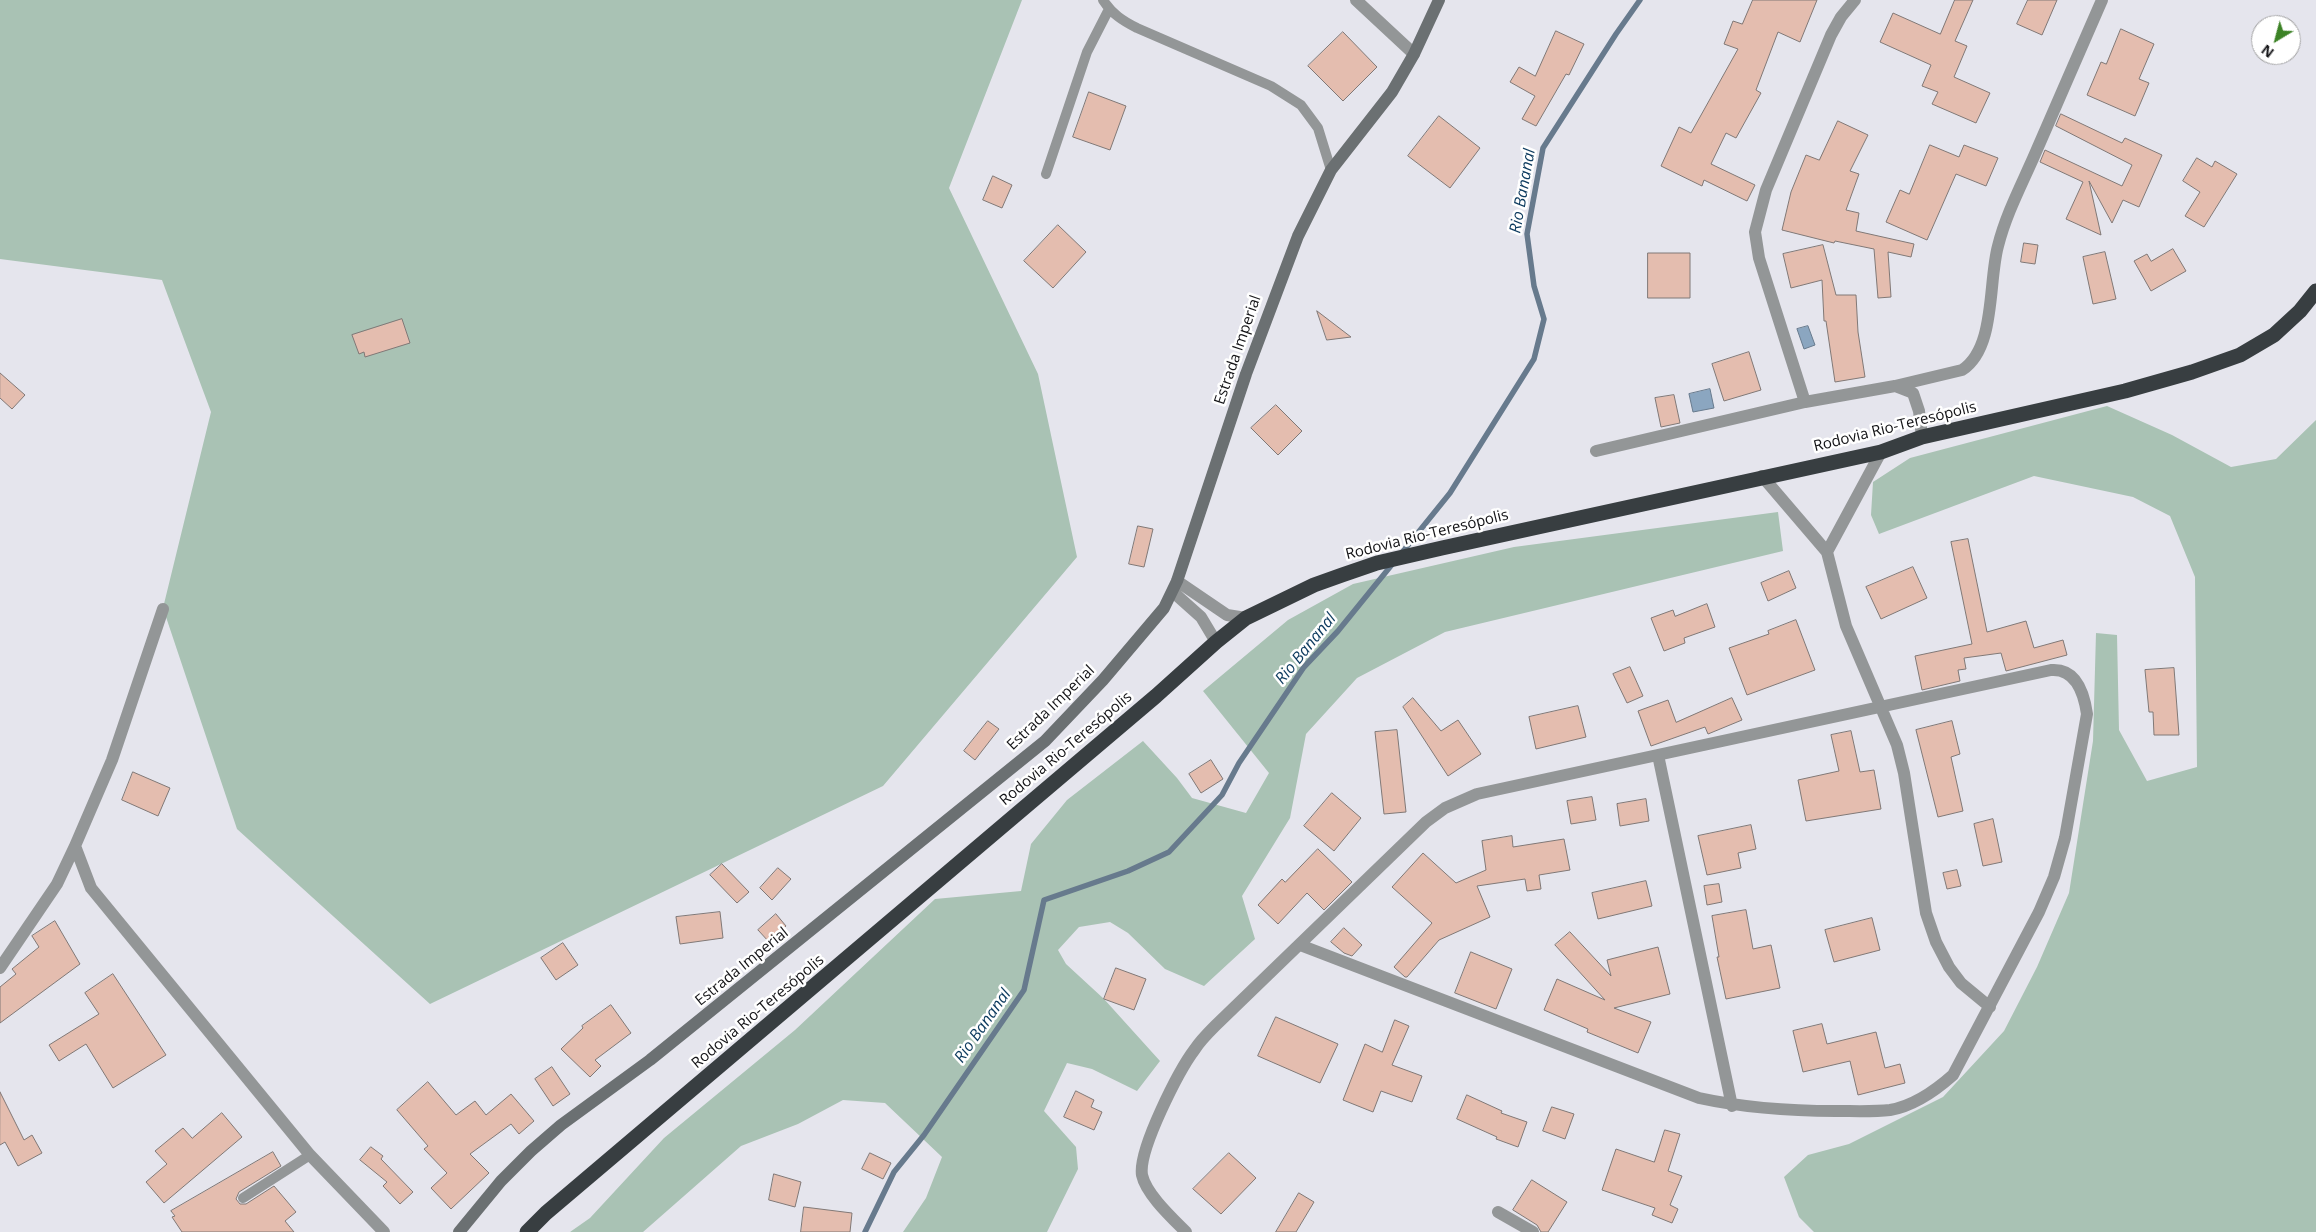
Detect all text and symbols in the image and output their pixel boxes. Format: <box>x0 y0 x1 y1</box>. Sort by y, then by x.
north arrow <box>2251 15 2301 65</box>
text: N <box>2257 41 2278 63</box>
water label: Rio Bananal <box>1506 147 1540 235</box>
street label: Estrada Imperial <box>1211 293 1265 407</box>
street label: Rodovia Rio-Teresópolis <box>1812 398 1978 456</box>
street label: Rodovia Rio-Teresópolis <box>1344 506 1510 564</box>
water label: Rio Bananal <box>1272 610 1340 688</box>
street label: Estrada Imperial <box>1004 662 1098 754</box>
street label: Rodovia Rio-Teresópolis <box>996 688 1136 810</box>
street label: Estrada Imperial <box>692 924 792 1010</box>
street label: Rodovia Rio-Teresópolis <box>688 951 828 1073</box>
water label: Rio Bananal <box>951 985 1015 1067</box>

